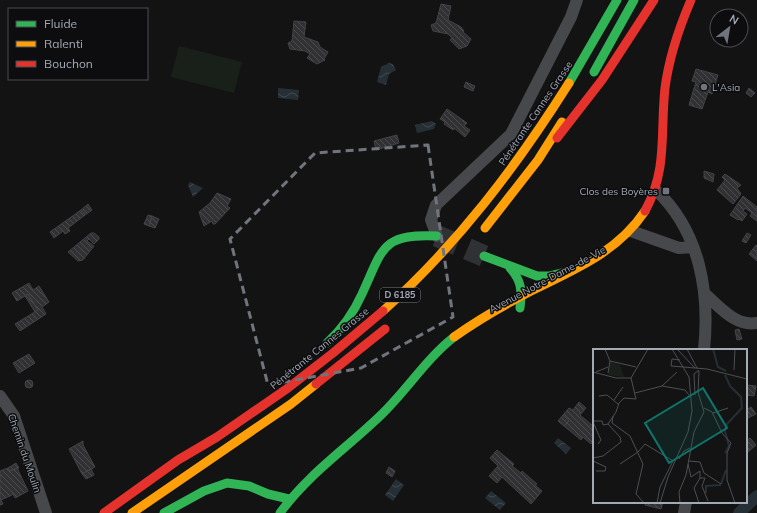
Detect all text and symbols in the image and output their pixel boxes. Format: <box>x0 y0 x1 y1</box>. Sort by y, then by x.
legend <box>8 8 148 80</box>
north arrow <box>709 8 749 48</box>
text: N <box>727 11 741 28</box>
text: Fluide <box>44 16 77 31</box>
text: Ralenti <box>44 36 83 51</box>
text: Bouchon <box>44 56 93 71</box>
street label: Pénétrante Cannes Grasse <box>496 59 575 168</box>
place label: L'Asia <box>712 81 740 94</box>
marker: L'Asia <box>699 82 709 92</box>
place label: Clos des Boyères <box>579 185 658 198</box>
marker: Clos des Boyères <box>661 186 671 196</box>
street label: Avenue Notre-Dame-de-Vie <box>487 243 608 316</box>
road number: D 6185 <box>380 288 420 302</box>
street label: Pénétrante Cannes Grasse <box>267 305 371 392</box>
inset map <box>593 349 747 503</box>
street label: Chemin du Moulin <box>5 412 44 495</box>

